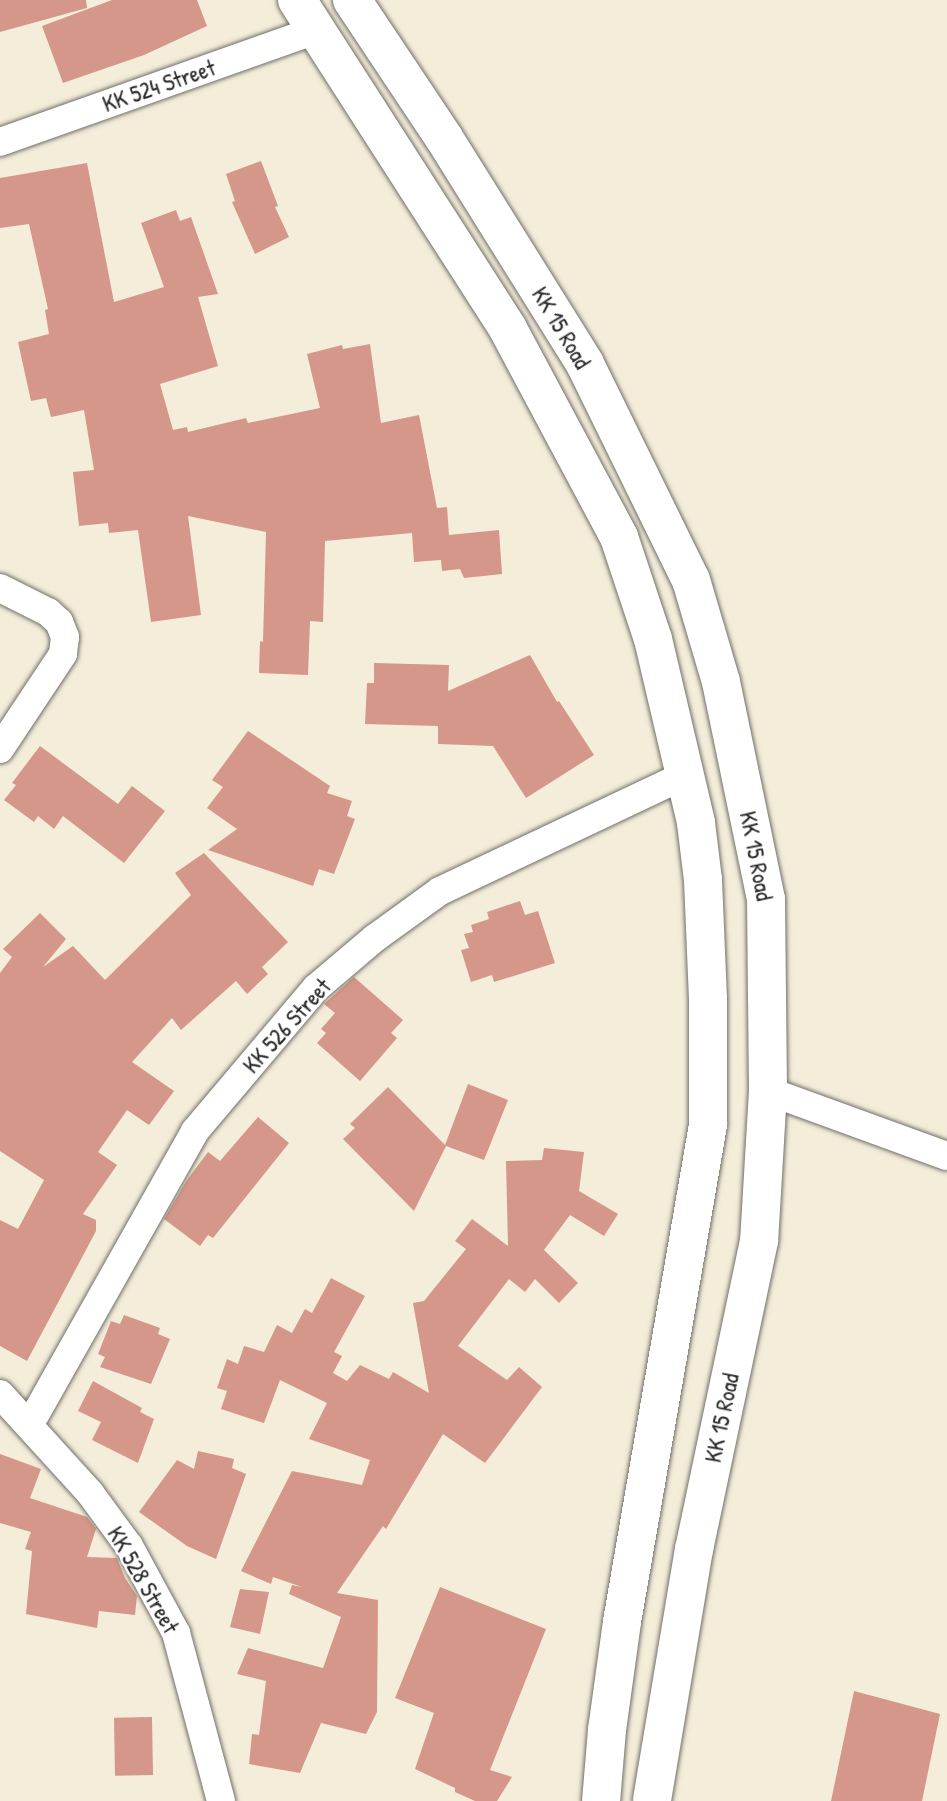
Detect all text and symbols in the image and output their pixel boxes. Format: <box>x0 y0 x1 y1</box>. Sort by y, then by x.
street label: KK 524 Street <box>99 54 219 118</box>
street label: KK 15 Road <box>526 282 596 374</box>
street label: KK 15 Road <box>734 809 778 903</box>
street label: KK 526 Street <box>237 973 337 1079</box>
street label: KK 15 Road <box>699 1371 745 1465</box>
street label: KK 528 Street <box>101 1522 185 1638</box>

